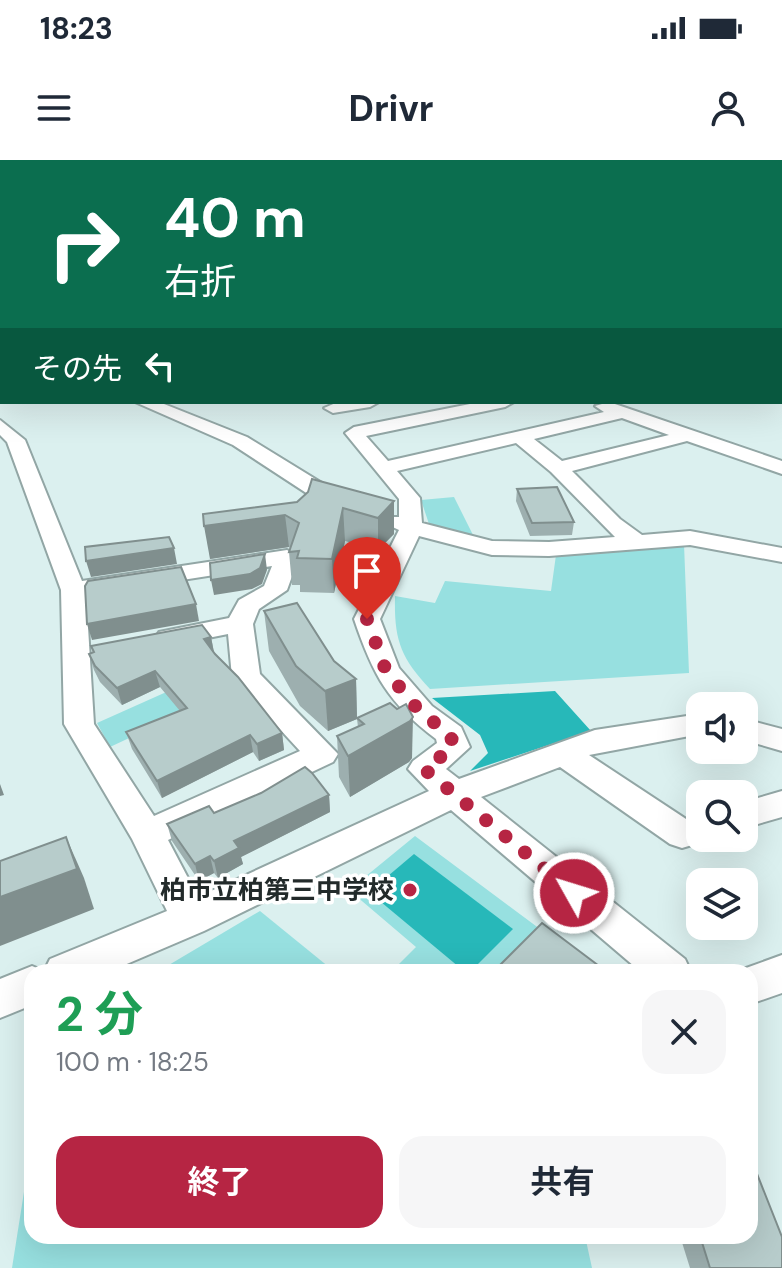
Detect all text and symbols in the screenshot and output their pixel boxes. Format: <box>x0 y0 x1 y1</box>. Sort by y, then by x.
text: 18:23 <box>40 9 113 48</box>
text: Drivr <box>348 85 434 132</box>
icon: menu <box>32 86 76 130</box>
icon: person <box>706 86 750 130</box>
text: 40 m <box>164 181 306 254</box>
icon: right <box>32 192 136 296</box>
text: 右折 <box>164 258 236 305</box>
icon: left <box>138 344 182 388</box>
text: その先 <box>32 349 122 388</box>
pin <box>333 537 401 619</box>
icon: arrive <box>345 549 389 593</box>
map controls <box>686 692 758 940</box>
button: sound <box>686 692 758 764</box>
button: search <box>686 780 758 852</box>
position arrow <box>532 851 616 935</box>
button: layers <box>686 868 758 940</box>
place label: 柏市立柏第三中学校 <box>160 873 394 907</box>
marker: 柏市立柏第三中学校 <box>401 881 419 899</box>
text: 2 分 <box>56 983 143 1046</box>
button: close <box>642 990 726 1074</box>
text: 100 m · 18:25 <box>56 1045 209 1079</box>
button: 終了 <box>56 1136 383 1228</box>
button: 共有 <box>399 1136 726 1228</box>

